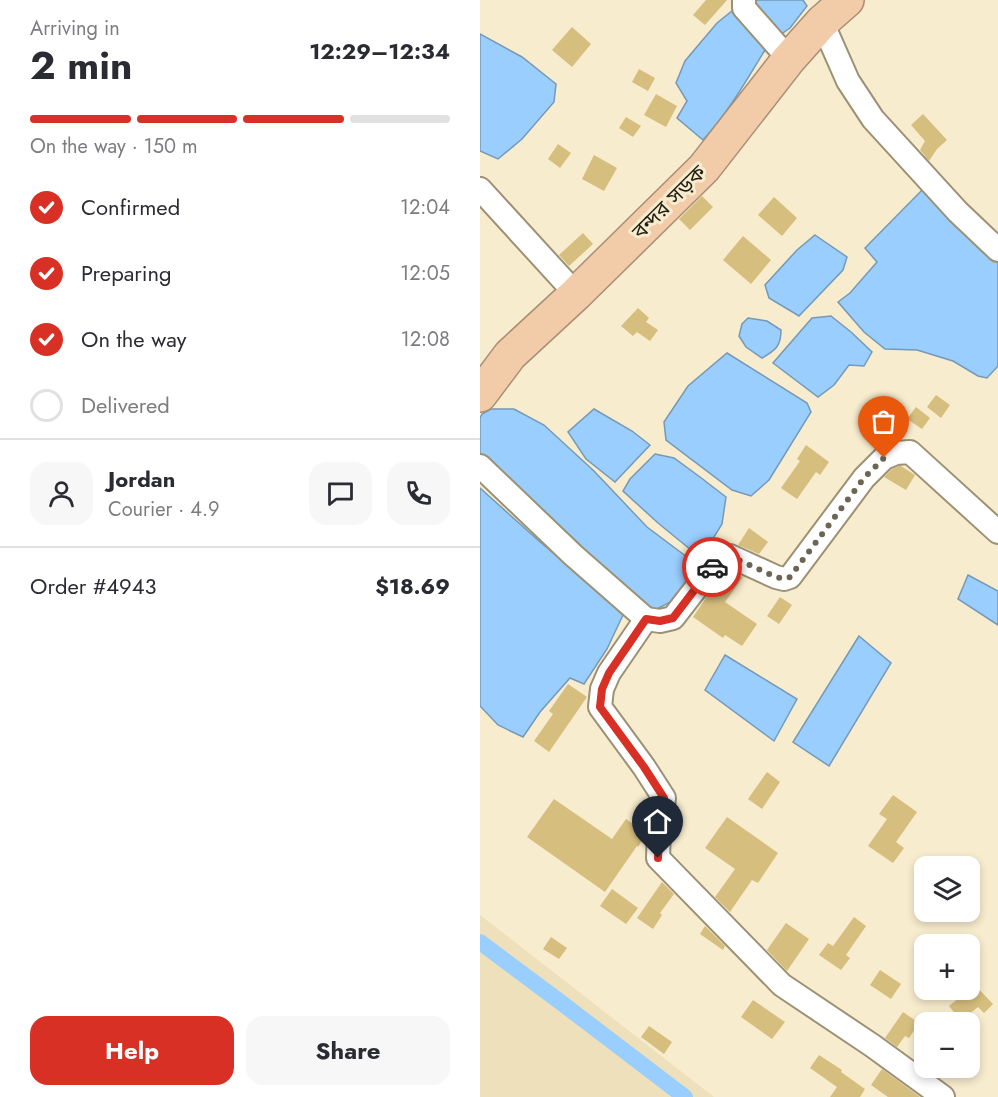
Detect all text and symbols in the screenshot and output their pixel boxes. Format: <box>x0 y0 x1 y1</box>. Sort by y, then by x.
text: Arriving in <box>30 14 120 43</box>
text: 12:29–12:34 <box>309 35 450 67</box>
text: 2 min <box>30 37 132 94</box>
text: On the way · 150 m <box>30 132 198 161</box>
street label: বন্দর সড়ক <box>624 157 714 247</box>
icon: check <box>30 191 63 224</box>
text: Confirmed <box>81 191 180 223</box>
text: 12:04 <box>400 193 450 222</box>
icon: check <box>30 257 63 290</box>
text: Preparing <box>81 257 172 289</box>
text: 12:05 <box>400 259 450 288</box>
icon: check <box>30 323 63 356</box>
text: On the way <box>81 323 186 355</box>
text: 12:08 <box>401 325 450 354</box>
text: Delivered <box>81 389 170 421</box>
pin <box>858 396 909 458</box>
icon: bag <box>867 405 900 438</box>
button: person <box>30 462 93 525</box>
button: chat <box>309 462 372 525</box>
button: phone <box>387 462 450 525</box>
text: Jordan <box>108 463 175 495</box>
text: Courier · 4.9 <box>108 495 220 524</box>
courier <box>682 537 742 597</box>
icon: car <box>696 551 729 584</box>
text: Order #4943 <box>30 570 157 602</box>
text: $18.69 <box>375 570 450 602</box>
pin <box>632 796 683 858</box>
icon: home <box>641 805 674 838</box>
map controls <box>914 856 980 1078</box>
button: layers <box>914 856 980 922</box>
button: + <box>914 934 980 1000</box>
button: − <box>914 1012 980 1078</box>
button: Help <box>30 1016 234 1085</box>
button: Share <box>246 1016 450 1085</box>

